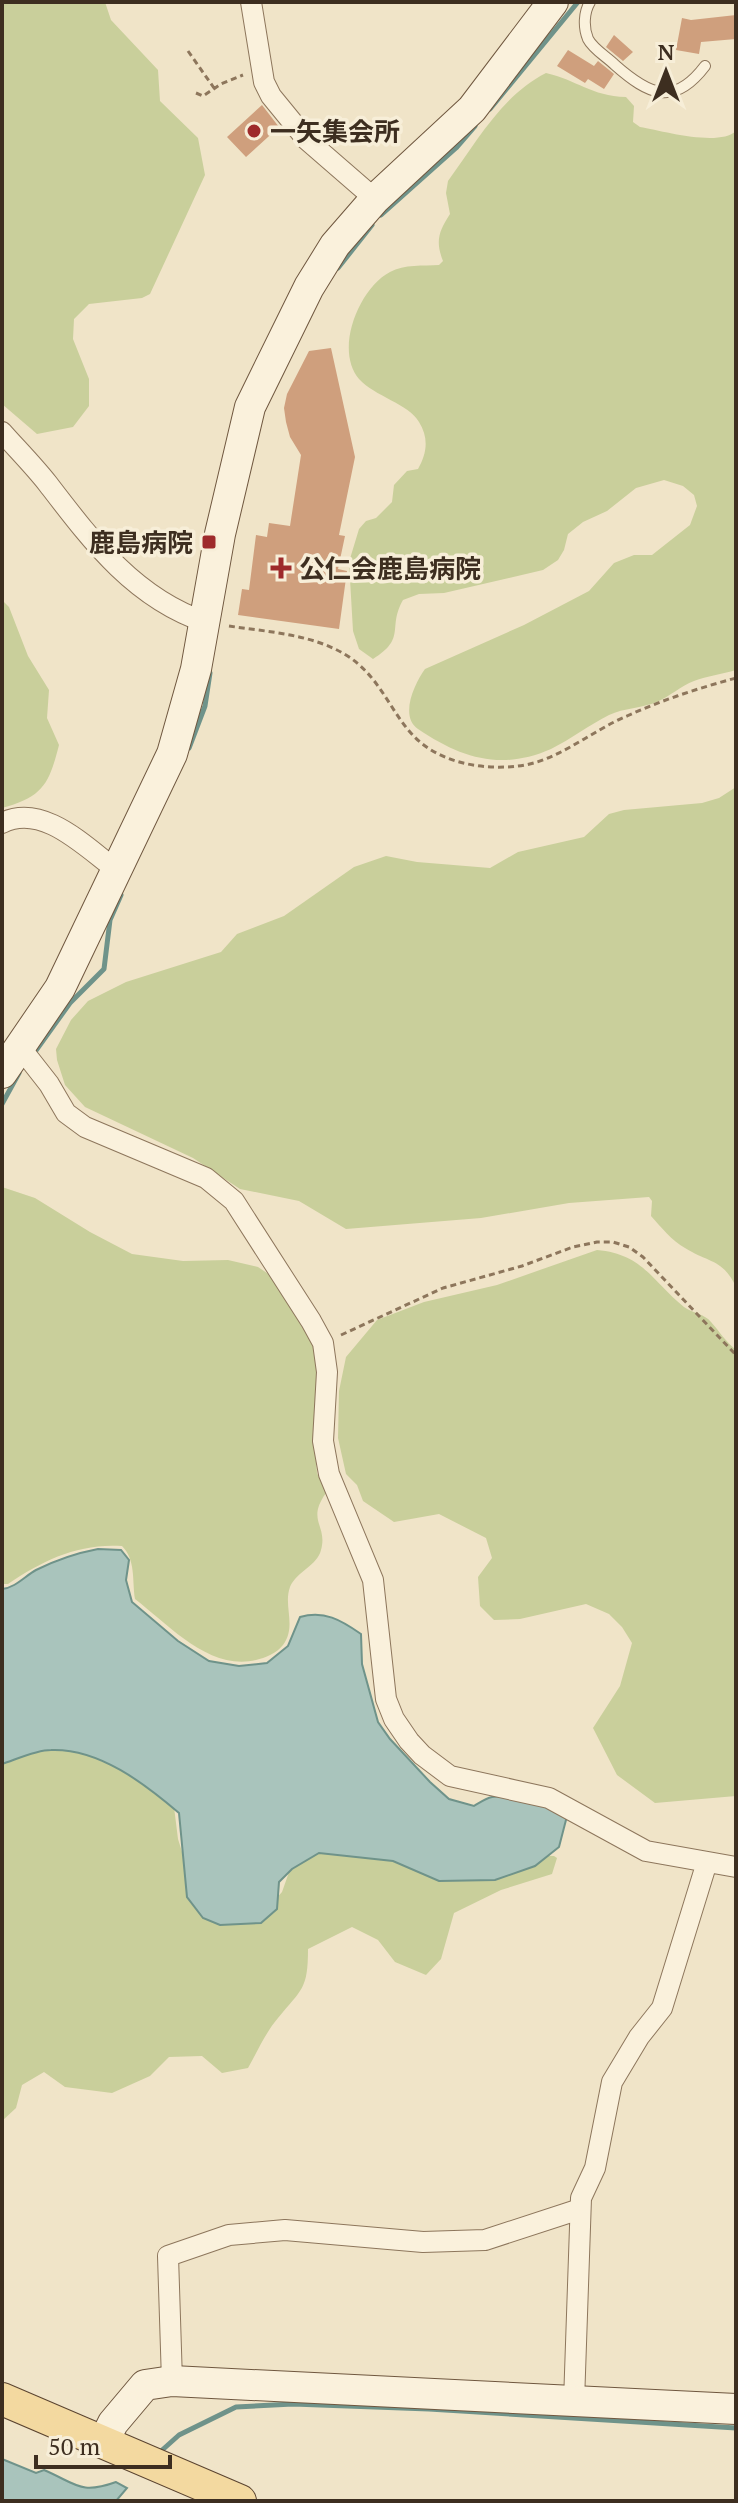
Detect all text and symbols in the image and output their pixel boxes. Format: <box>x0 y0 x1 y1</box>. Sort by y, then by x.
north arrow <box>626 32 706 112</box>
text: N <box>658 37 675 66</box>
place label: 一矢集会所 <box>270 114 400 148</box>
marker: 一矢集会所 <box>245 122 263 140</box>
place label: 鹿島病院 <box>89 525 193 559</box>
marker: 鹿島病院 <box>200 533 218 551</box>
place label: 公仁会鹿島病院 <box>299 551 481 585</box>
marker: 公仁会鹿島病院 <box>270 557 292 579</box>
scale bar <box>36 2419 170 2469</box>
text: 50 m <box>48 2430 100 2462</box>

